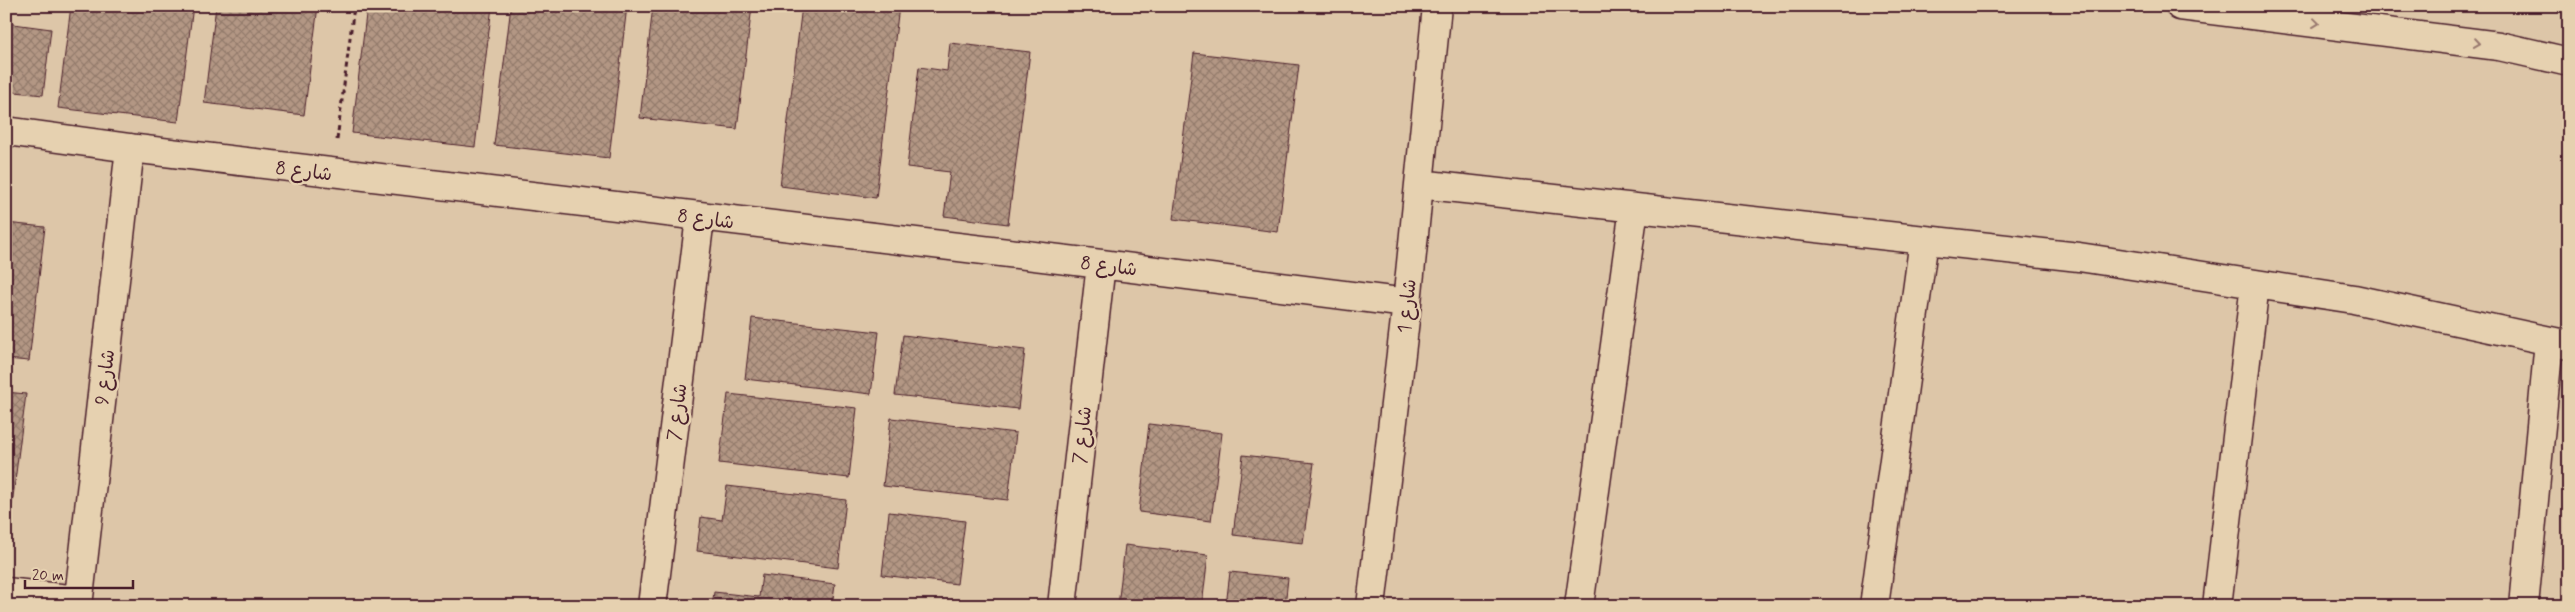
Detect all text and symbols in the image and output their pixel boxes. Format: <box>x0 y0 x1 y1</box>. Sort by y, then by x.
one-way arrow <box>2312 17 2320 28</box>
one-way arrow <box>2473 37 2481 48</box>
street label: شارع 8 <box>274 156 334 187</box>
street label: شارع 8 <box>676 204 736 235</box>
street label: شارع 8 <box>1079 251 1139 282</box>
street label: شارع 1 <box>1392 278 1423 335</box>
street label: شارع 9 <box>90 348 121 406</box>
street label: شارع 7 <box>662 382 693 442</box>
street label: شارع 7 <box>1067 405 1098 465</box>
scale bar <box>25 557 132 589</box>
text: 20 m <box>32 566 64 586</box>

